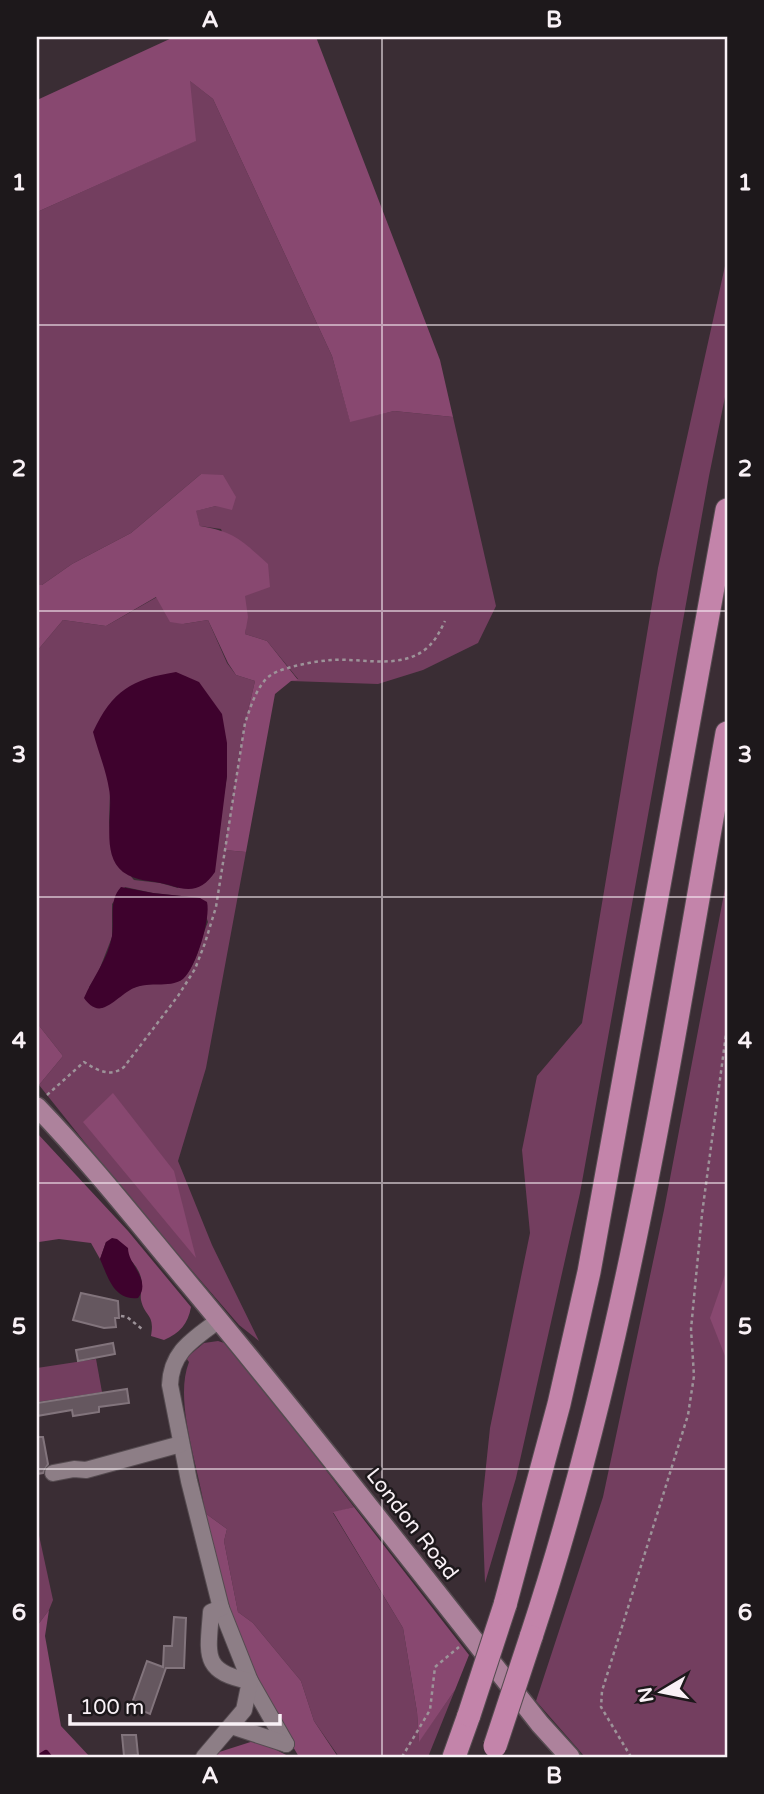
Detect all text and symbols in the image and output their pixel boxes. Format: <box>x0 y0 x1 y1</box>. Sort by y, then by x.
text: A <box>201 6 219 34</box>
text: B <box>546 6 562 34</box>
text: 1 <box>12 169 26 197</box>
text: 1 <box>738 169 752 197</box>
text: 2 <box>12 455 26 483</box>
text: 2 <box>738 455 752 483</box>
text: 3 <box>12 741 26 769</box>
text: 3 <box>738 741 752 769</box>
text: 4 <box>12 1027 27 1055</box>
text: 4 <box>738 1027 753 1055</box>
text: 5 <box>12 1313 26 1341</box>
text: 5 <box>738 1313 752 1341</box>
street label: London Road <box>361 1463 463 1585</box>
text: 6 <box>12 1599 26 1627</box>
text: 6 <box>738 1599 752 1627</box>
north arrow <box>628 1658 698 1728</box>
scale bar <box>70 1682 280 1726</box>
text: N <box>634 1685 658 1704</box>
text: 100 m <box>80 1695 144 1720</box>
text: A <box>201 1762 219 1790</box>
text: B <box>546 1762 562 1790</box>

